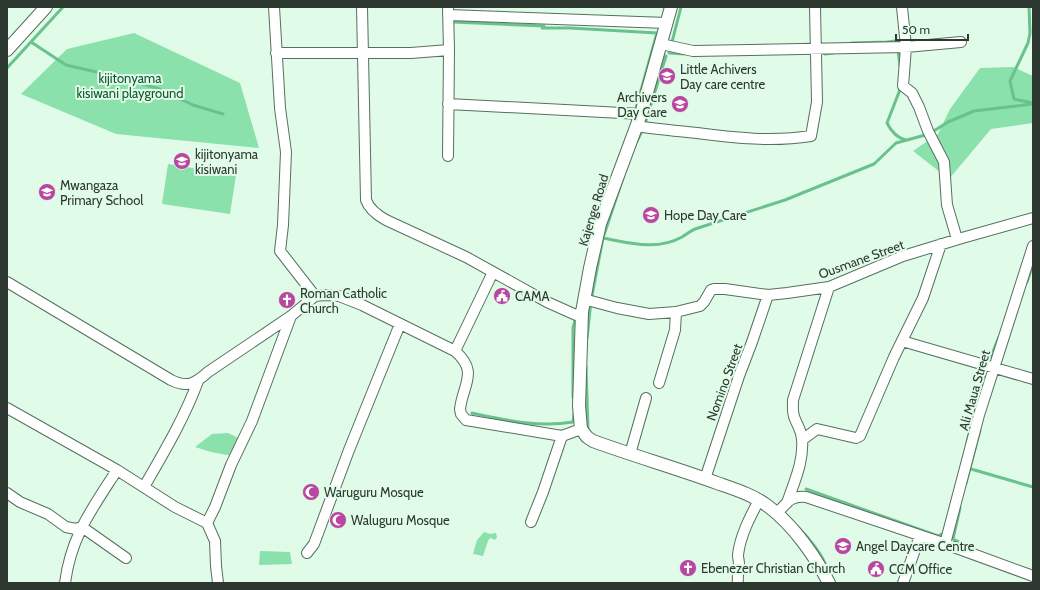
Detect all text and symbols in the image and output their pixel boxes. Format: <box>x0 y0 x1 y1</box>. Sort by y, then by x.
scale bar <box>896 16 968 42</box>
text: 50 m <box>902 22 930 37</box>
place label: Little Achivers Day care centre <box>680 61 765 92</box>
school or university icon: Little Achivers Day care centre <box>657 66 677 86</box>
park label: kijitonyama kisiwani playground <box>77 70 183 101</box>
place label: Archivers Day Care <box>617 89 668 120</box>
school or university icon: Archivers Day Care <box>670 94 690 114</box>
place label: kijitonyama kisiwani <box>195 146 259 177</box>
school or university icon: kijitonyama kisiwani <box>172 151 192 171</box>
street label: Kajenge Road <box>574 172 613 248</box>
place label: Mwangaza Primary School <box>60 177 143 208</box>
school or university icon: Mwangaza Primary School <box>37 182 57 202</box>
school or university icon: Hope Day Care <box>641 205 661 225</box>
place label: Hope Day Care <box>664 207 747 223</box>
street label: Ousmane Street <box>816 236 907 282</box>
place label: Roman Catholic Church <box>300 285 387 316</box>
public building icon: CAMA <box>492 286 512 306</box>
place label: CAMA <box>515 288 550 304</box>
church icon: Roman Catholic Church <box>277 290 297 310</box>
street label: Nomino Street <box>703 341 746 423</box>
street label: Ali Maua Street <box>955 347 993 432</box>
mosque icon: Waruguru Mosque <box>301 482 321 502</box>
place label: Waruguru Mosque <box>324 484 424 500</box>
mosque icon: Waluguru Mosque <box>328 510 348 530</box>
place label: Waluguru Mosque <box>351 512 450 528</box>
school or university icon: Angel Daycare Centre <box>833 536 853 556</box>
place label: Angel Daycare Centre <box>856 538 975 554</box>
church icon: Ebenezer Christian Church <box>678 558 698 578</box>
public building icon: CCM Office <box>866 559 886 579</box>
place label: Ebenezer Christian Church <box>701 560 845 576</box>
place label: CCM Office <box>889 561 952 577</box>

